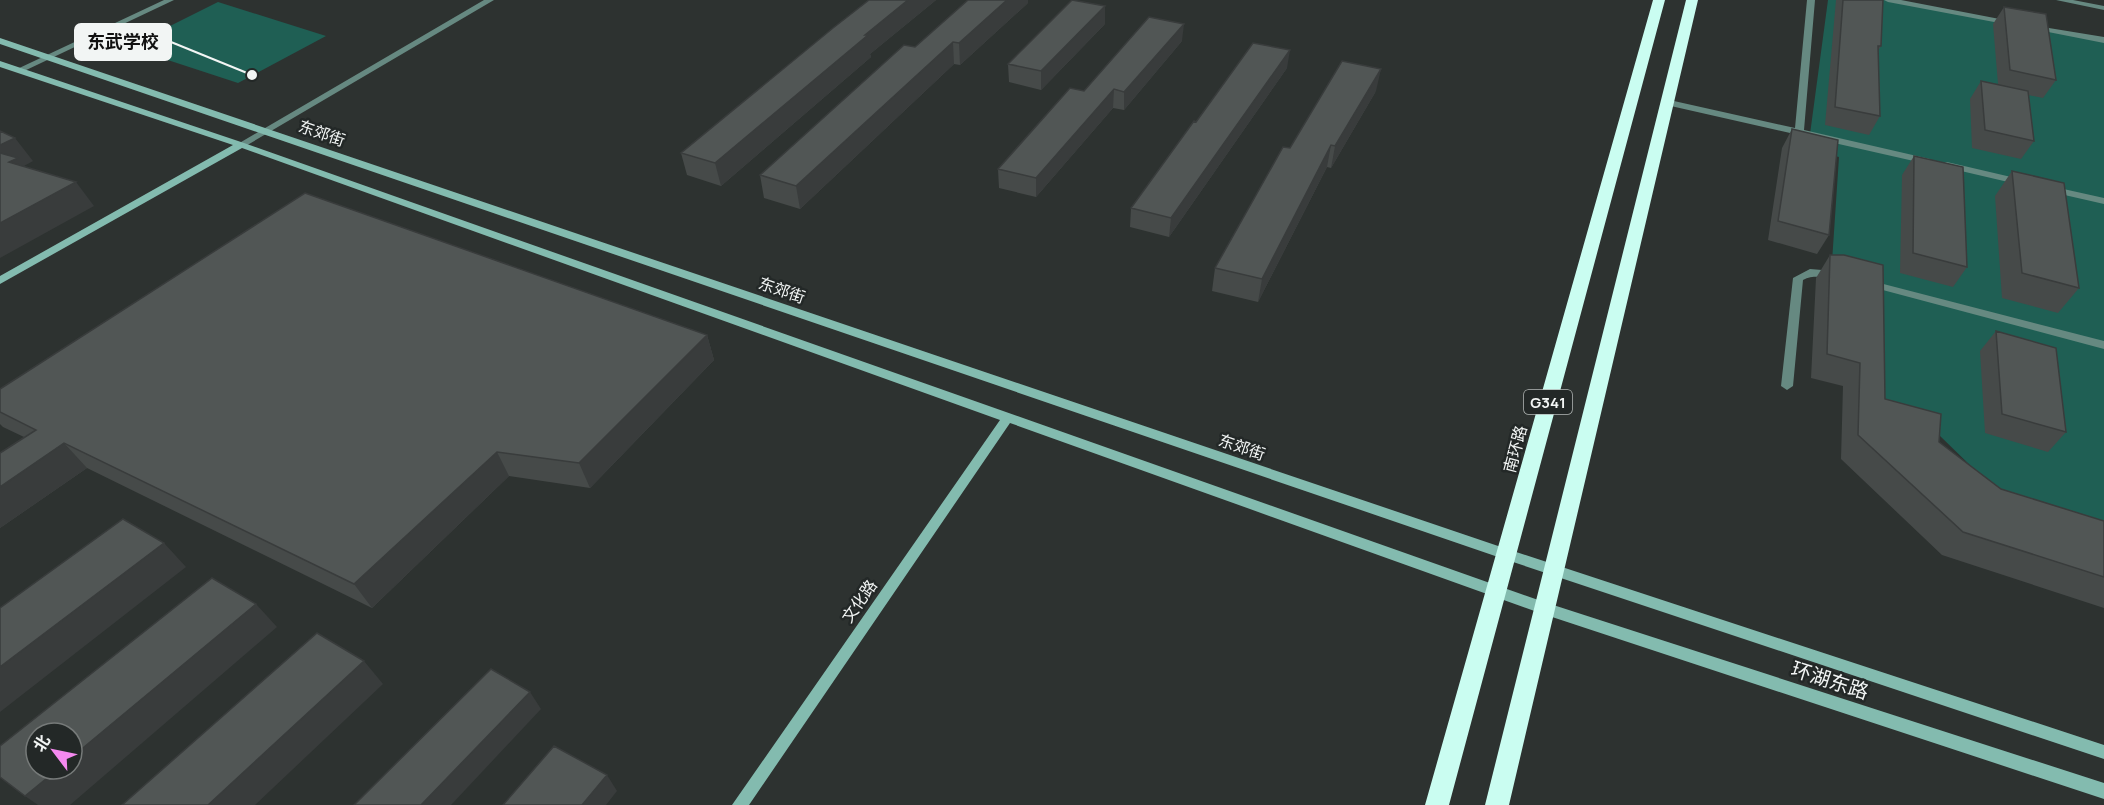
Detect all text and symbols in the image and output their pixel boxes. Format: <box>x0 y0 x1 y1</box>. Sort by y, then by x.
callout: 东武学校 <box>75 24 171 60</box>
text: 东武学校 <box>87 29 159 53</box>
street label: 东郊街 <box>296 115 348 151</box>
street label: 东郊街 <box>756 272 808 308</box>
road number: G341 <box>1524 390 1572 414</box>
street label: 南环路 <box>1498 423 1532 475</box>
street label: 东郊街 <box>1216 429 1268 465</box>
street label: 文化路 <box>836 575 882 627</box>
street label: 环湖东路 <box>1788 655 1872 705</box>
north arrow <box>24 721 84 781</box>
text: 北 <box>28 730 55 756</box>

